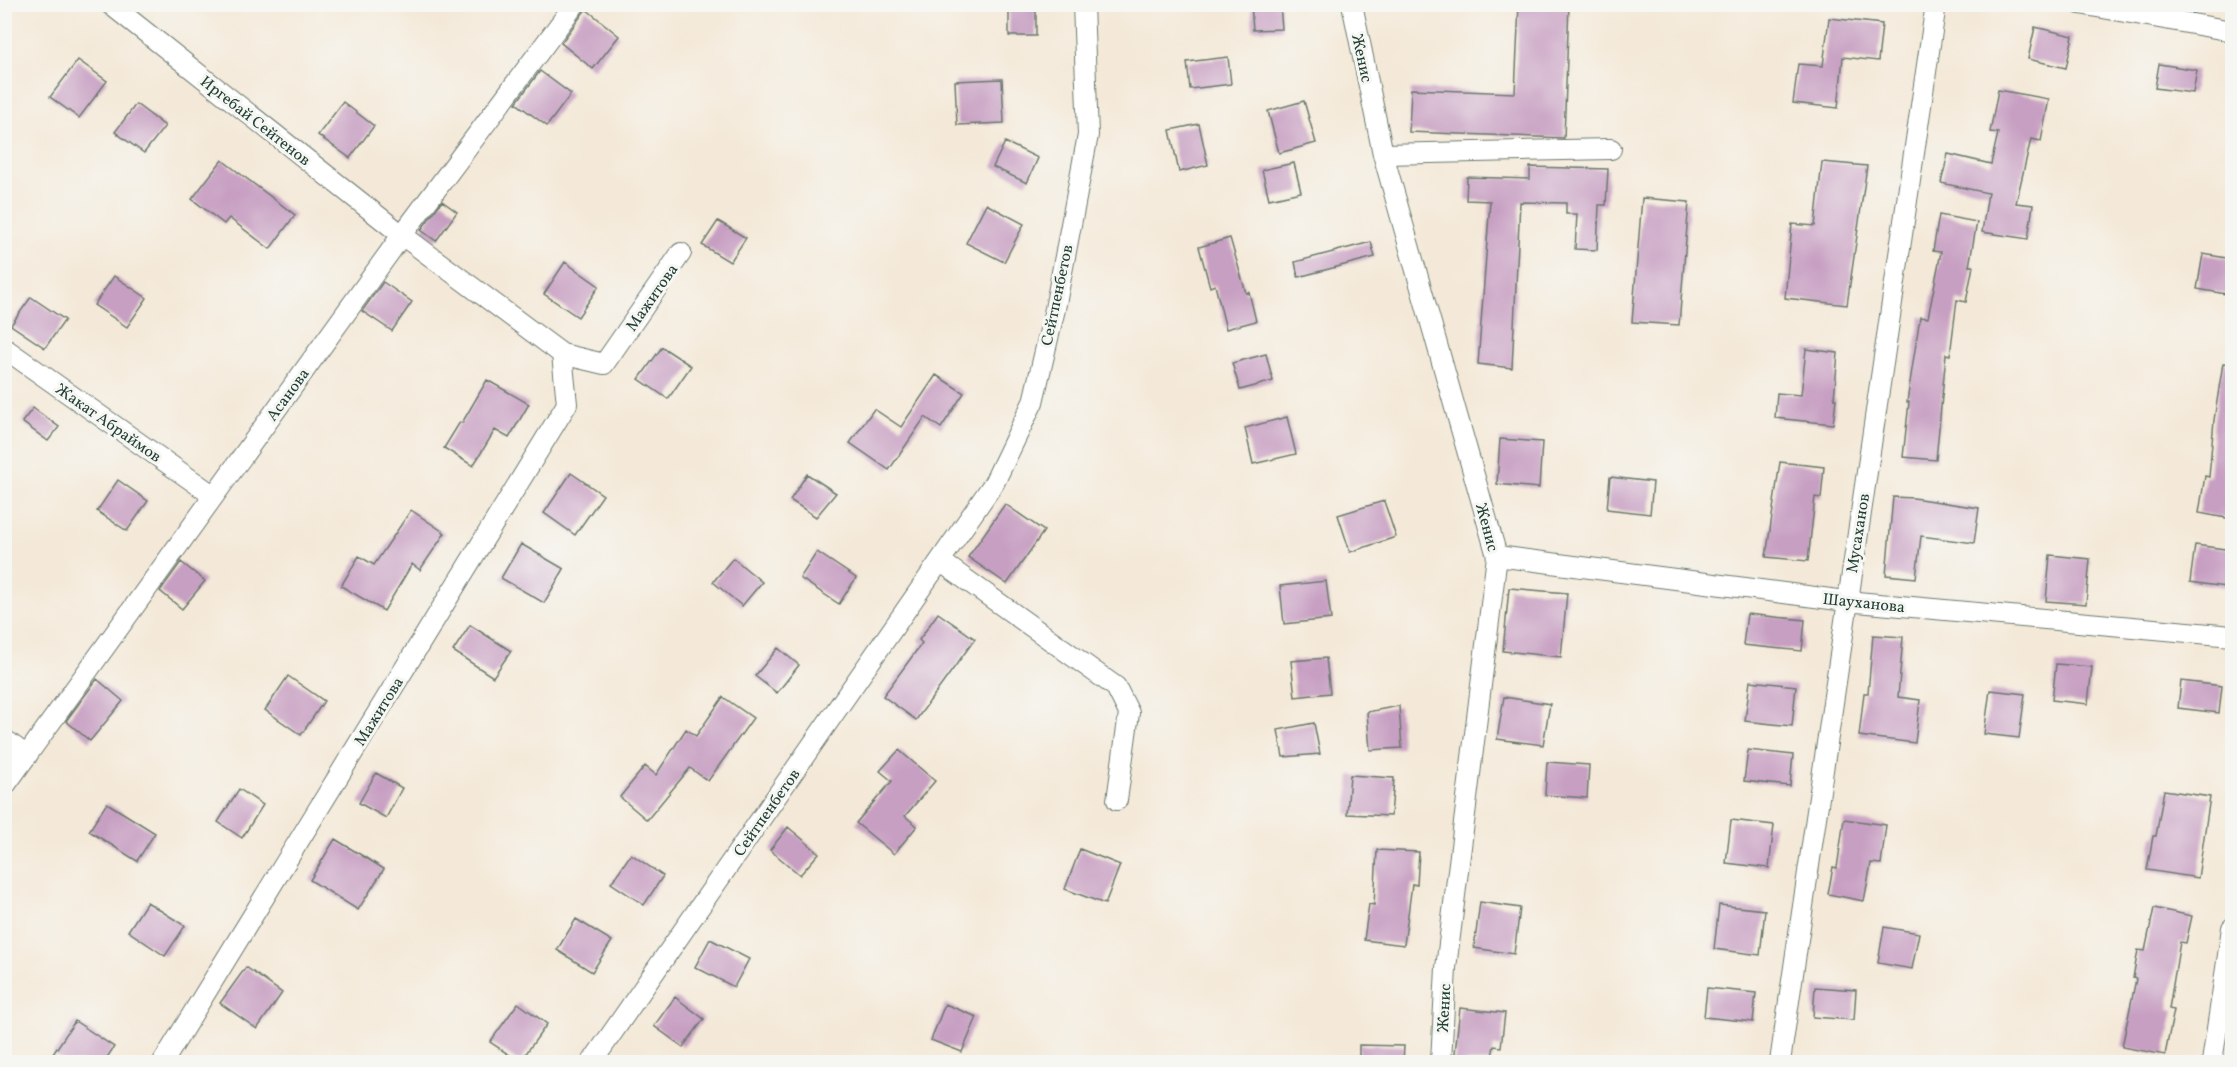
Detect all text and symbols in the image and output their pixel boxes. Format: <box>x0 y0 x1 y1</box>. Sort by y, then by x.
street label: Женис <box>1345 32 1377 85</box>
street label: Иргебай Сейтенов <box>195 71 315 172</box>
street label: Сейтпенбетов <box>1036 243 1079 348</box>
street label: Мажитова <box>621 260 684 336</box>
street label: Асанова <box>262 364 315 426</box>
street label: Жакат Абраймов <box>50 379 165 468</box>
street label: Мусаханов <box>1842 492 1876 575</box>
street label: Женис <box>1469 501 1503 554</box>
street label: Шауханова <box>1822 589 1906 619</box>
street label: Мажитова <box>350 673 410 751</box>
street label: Сейтпенбетов <box>729 765 806 862</box>
street label: Женис <box>1433 983 1457 1033</box>

